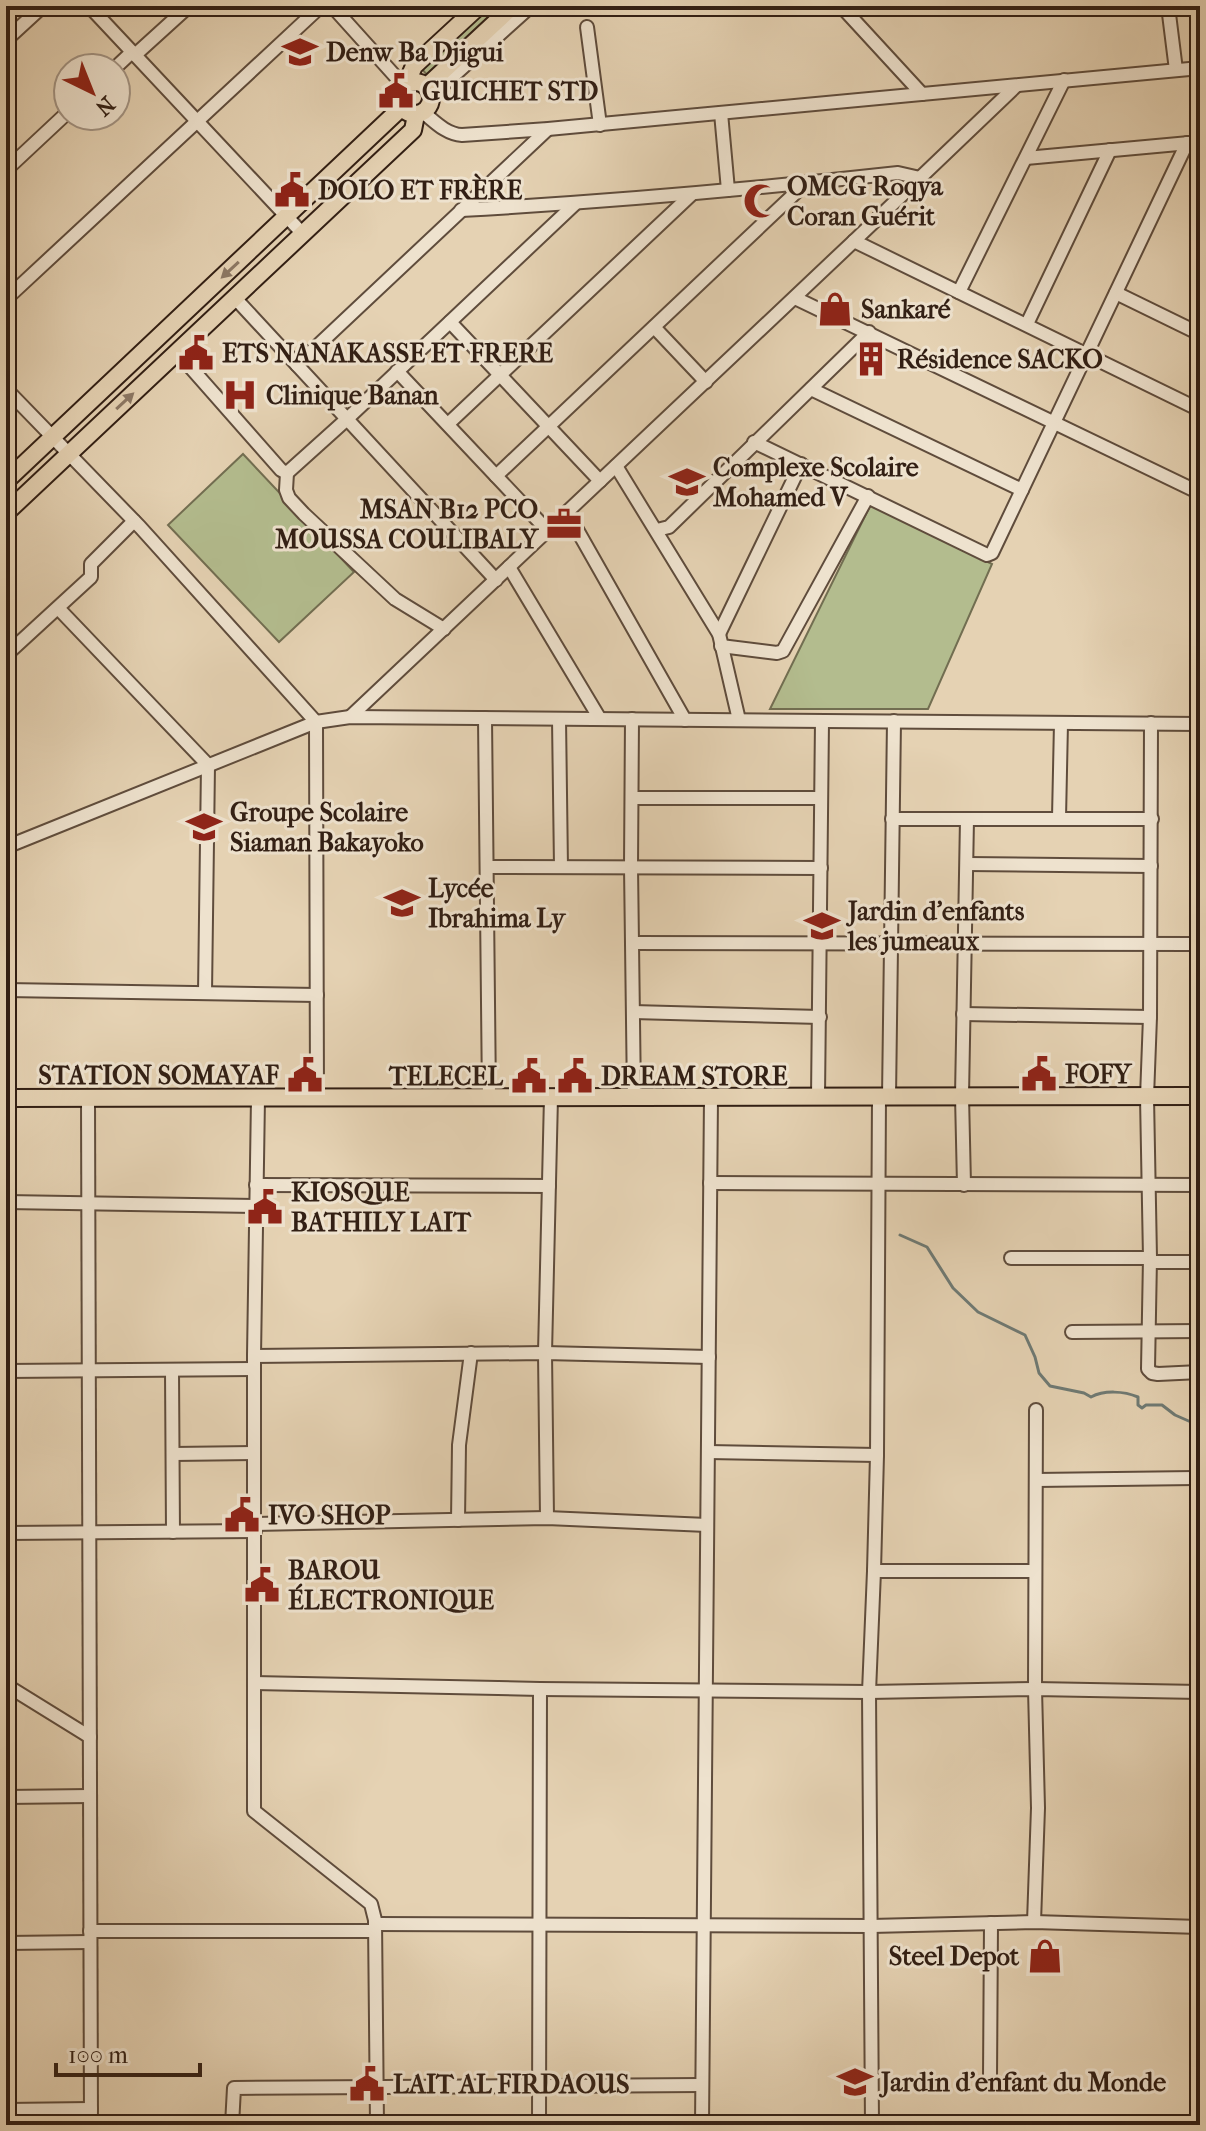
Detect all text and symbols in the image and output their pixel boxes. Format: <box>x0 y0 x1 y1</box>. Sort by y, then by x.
school or university icon: Denw Ba Djigui <box>281 33 319 71</box>
place label: Denw Ba Djigui <box>326 37 504 68</box>
north arrow <box>52 52 132 132</box>
public building icon: GUICHET STD <box>377 72 415 110</box>
place label: GUICHET STD <box>422 76 599 107</box>
text: N <box>90 91 120 121</box>
public building icon: DOLO ET FRÈRE <box>273 171 311 209</box>
place label: OMCG Roqya Coran Guérit <box>787 171 944 232</box>
place label: DOLO ET FRÈRE <box>318 173 522 206</box>
mosque icon: OMCG Roqya Coran Guérit <box>742 182 780 220</box>
one-way arrow <box>221 260 240 278</box>
shop icon: Sankaré <box>816 290 854 328</box>
place label: Sankaré <box>861 294 951 325</box>
public building icon: ETS NANAKASSE ET FRERE <box>177 334 215 372</box>
place label: ETS NANAKASSE ET FRERE <box>222 338 553 369</box>
building icon: Résidence SACKO <box>852 340 890 378</box>
place label: Résidence SACKO <box>897 344 1103 375</box>
hospital icon: Clinique Banan <box>221 376 259 414</box>
place label: Clinique Banan <box>266 380 440 411</box>
one-way arrow <box>115 393 134 411</box>
place label: Complexe Scolaire Mohamed V <box>713 452 919 513</box>
school or university icon: Complexe Scolaire Mohamed V <box>668 463 706 501</box>
place label: MSAN B12 PCO MOUSSA COULIBALY <box>275 494 539 555</box>
office icon: MSAN B12 PCO MOUSSA COULIBALY <box>545 505 583 543</box>
place label: Groupe Scolaire Siaman Bakayoko <box>230 797 424 858</box>
school or university icon: Groupe Scolaire Siaman Bakayoko <box>185 808 223 846</box>
place label: Lycée Ibrahima Ly <box>428 873 567 934</box>
school or university icon: Lycée Ibrahima Ly <box>383 884 421 922</box>
place label: Jardin d'enfants les jumeaux <box>845 896 1025 957</box>
school or university icon: Jardin d'enfants les jumeaux <box>803 907 841 945</box>
public building icon: FOFY <box>1020 1055 1058 1093</box>
public building icon: STATION SOMAYAF <box>286 1056 324 1094</box>
public building icon: TELECEL <box>510 1057 548 1095</box>
public building icon: DREAM STORE <box>556 1057 594 1095</box>
place label: FOFY <box>1064 1059 1133 1090</box>
place label: STATION SOMAYAF <box>38 1060 279 1091</box>
place label: TELECEL <box>388 1061 503 1092</box>
place label: DREAM STORE <box>601 1061 788 1092</box>
place label: KIOSQUE BATHILY LAIT <box>291 1177 472 1238</box>
public building icon: KIOSQUE BATHILY LAIT <box>246 1188 284 1226</box>
public building icon: IVO SHOP <box>223 1496 261 1534</box>
place label: IVO SHOP <box>268 1500 391 1531</box>
place label: BAROU ÉLECTRONIQUE <box>288 1555 494 1616</box>
public building icon: BAROU ÉLECTRONIQUE <box>243 1566 281 1604</box>
shop icon: Steel Depot <box>1026 1937 1064 1975</box>
place label: Steel Depot <box>889 1941 1020 1972</box>
scale bar <box>56 2027 200 2077</box>
text: 100 m <box>68 2041 128 2069</box>
school or university icon: Jardin d'enfant du Monde <box>836 2063 874 2101</box>
public building icon: LAIT AL FIRDAOUS <box>348 2065 386 2103</box>
place label: Jardin d'enfant du Monde <box>878 2067 1166 2098</box>
place label: LAIT AL FIRDAOUS <box>393 2069 630 2100</box>

